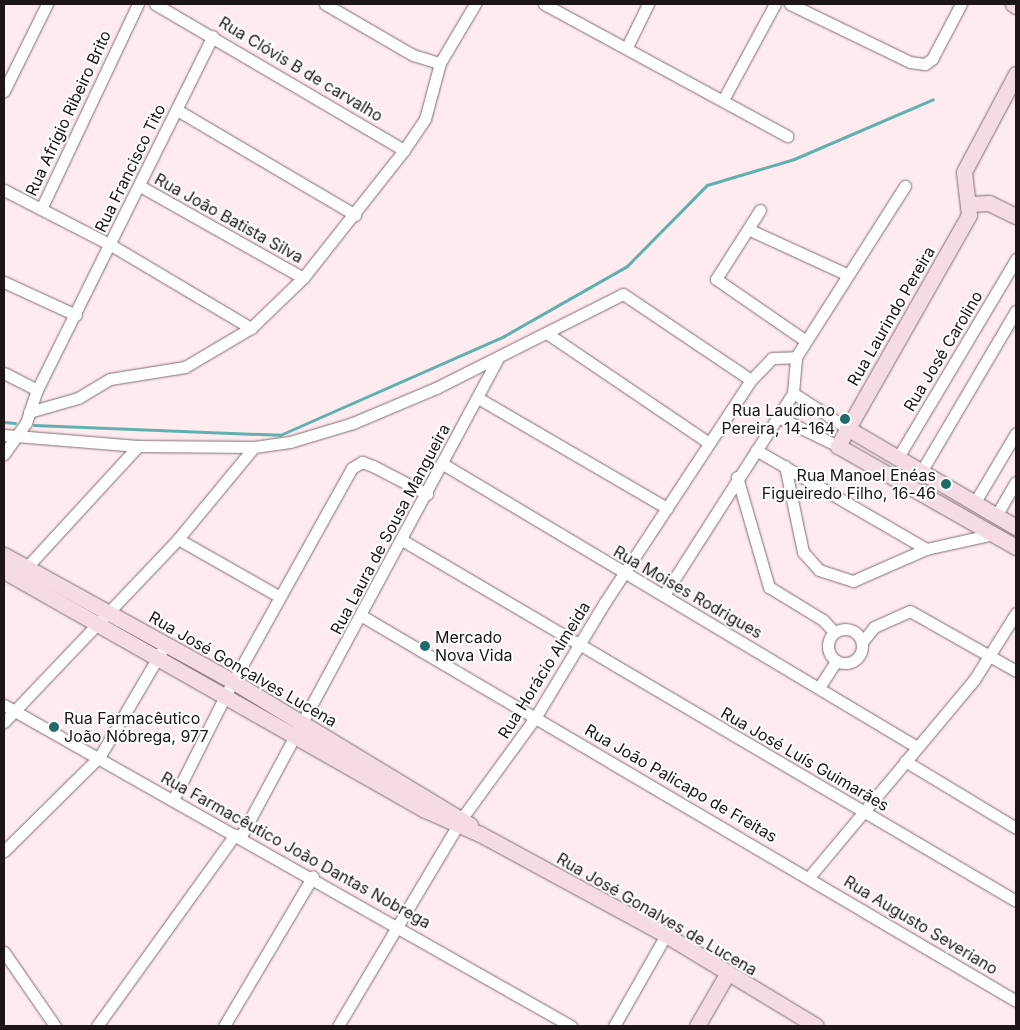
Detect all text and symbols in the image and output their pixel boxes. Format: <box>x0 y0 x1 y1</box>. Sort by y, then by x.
street label: Rua Clóvis B de carvalho <box>216 12 386 126</box>
street label: Rua Afrígio Ribeiro Brito <box>21 27 115 199</box>
street label: Rua Francisco Tito <box>91 101 169 235</box>
street label: Rua João Batista Silva <box>151 169 307 267</box>
street label: Rua Laurindo Pereira <box>843 243 939 389</box>
street label: Rua José Carolino <box>899 287 987 415</box>
place label: Rua Laudiono Pereira, 14-164 <box>721 400 835 438</box>
marker: Rua Laudiono Pereira, 14-164 <box>839 413 851 425</box>
street label: Rua Laura de Sousa Mangueira <box>326 421 454 637</box>
place label: Rua Manoel Enéas Figueiredo Filho, 16-46 <box>762 465 936 503</box>
marker: Rua Manoel Enéas Figueiredo Filho, 16-46 <box>940 478 952 490</box>
street label: Rua Moises Rodrigues <box>610 542 766 642</box>
street label: Rua Horácio Almeida <box>494 598 594 742</box>
street label: Rua José Gonçalves Lucena <box>146 607 340 731</box>
place label: Mercado Nova Vida <box>435 627 512 665</box>
marker: Mercado Nova Vida <box>419 640 431 652</box>
street label: Rua José Luís Guimarães <box>718 703 892 815</box>
place label: Rua Farmacêutico João Nóbrega, 977 <box>64 708 208 746</box>
street label: Rua João Palicapo de Freitas <box>582 720 780 846</box>
marker: Rua Farmacêutico João Nóbrega, 977 <box>48 721 60 733</box>
street label: Rua Farmacêutico João Dantas Nobrega <box>158 768 434 932</box>
street label: Rua José Gonalves de Lucena <box>553 849 761 979</box>
street label: Rua Augusto Severiano <box>841 871 1001 979</box>

